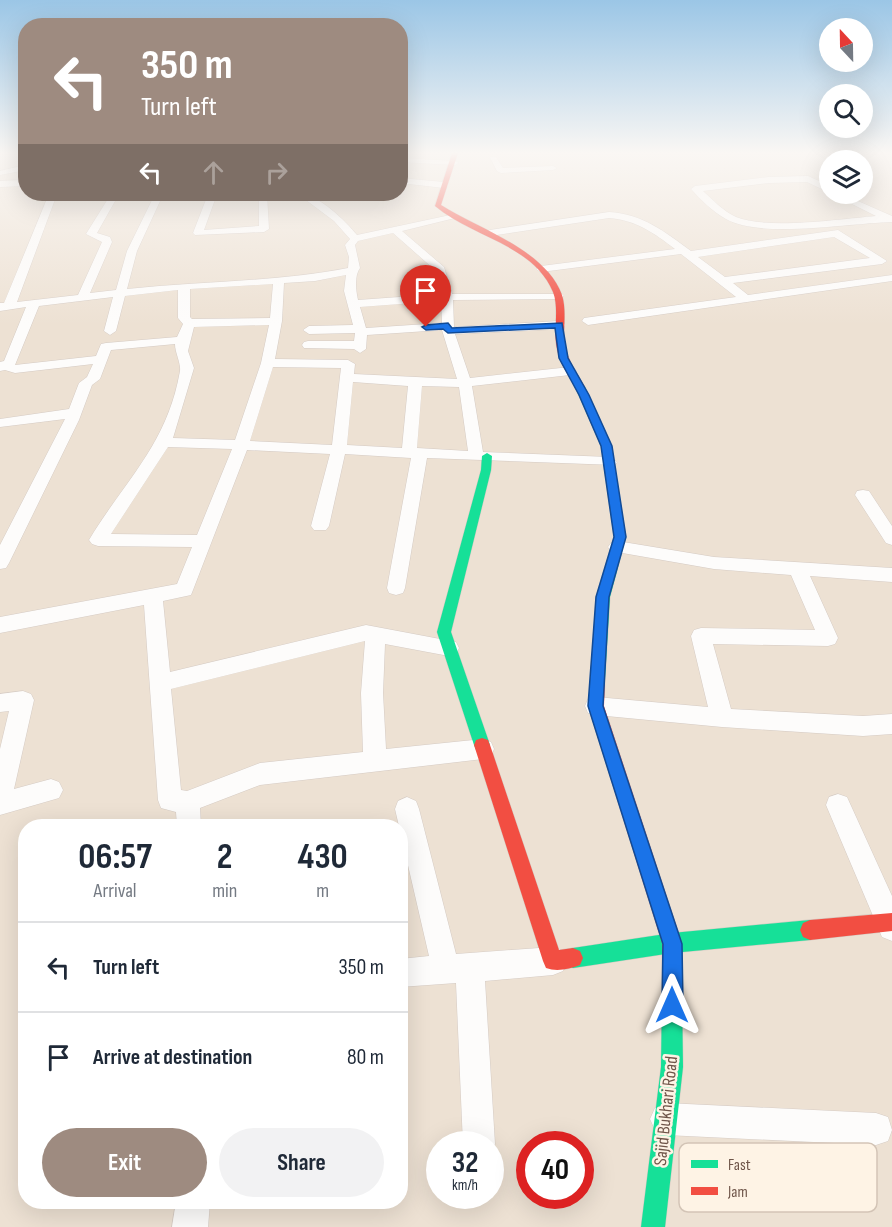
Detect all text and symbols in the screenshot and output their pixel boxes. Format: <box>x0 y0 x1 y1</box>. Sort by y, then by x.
north arrow <box>819 18 873 72</box>
map controls <box>819 18 873 204</box>
text: 350 m <box>141 40 233 91</box>
icon: left <box>42 42 120 120</box>
button: search <box>819 84 873 138</box>
text: Turn left <box>141 91 217 123</box>
button: layers <box>819 150 873 204</box>
icon: left <box>134 156 167 189</box>
icon: ahead <box>197 156 230 189</box>
icon: right <box>260 156 293 189</box>
pin <box>400 265 451 327</box>
icon: arrive <box>409 274 442 307</box>
text: 06:57 <box>78 836 152 879</box>
text: 2 <box>217 836 233 879</box>
text: 430 <box>298 836 348 879</box>
text: Arrival <box>94 879 137 903</box>
text: min <box>212 879 237 903</box>
text: m <box>316 879 329 903</box>
icon: left <box>42 951 75 984</box>
text: Turn left <box>93 954 159 981</box>
text: 350 m <box>339 954 384 981</box>
position arrow <box>640 973 704 1037</box>
icon: arrive <box>42 1041 75 1074</box>
text: Arrive at destination <box>93 1044 252 1071</box>
text: 80 m <box>347 1044 384 1071</box>
street label: Sajid Bukhari Road <box>650 1055 682 1167</box>
button: Exit <box>42 1128 207 1197</box>
button: Share <box>219 1128 384 1197</box>
speed limit sign: 40 <box>516 1131 594 1209</box>
legend <box>679 1143 877 1212</box>
text: 32 <box>452 1145 478 1181</box>
text: Fast <box>728 1156 751 1175</box>
text: km/h <box>452 1176 478 1195</box>
text: Jam <box>727 1183 748 1202</box>

